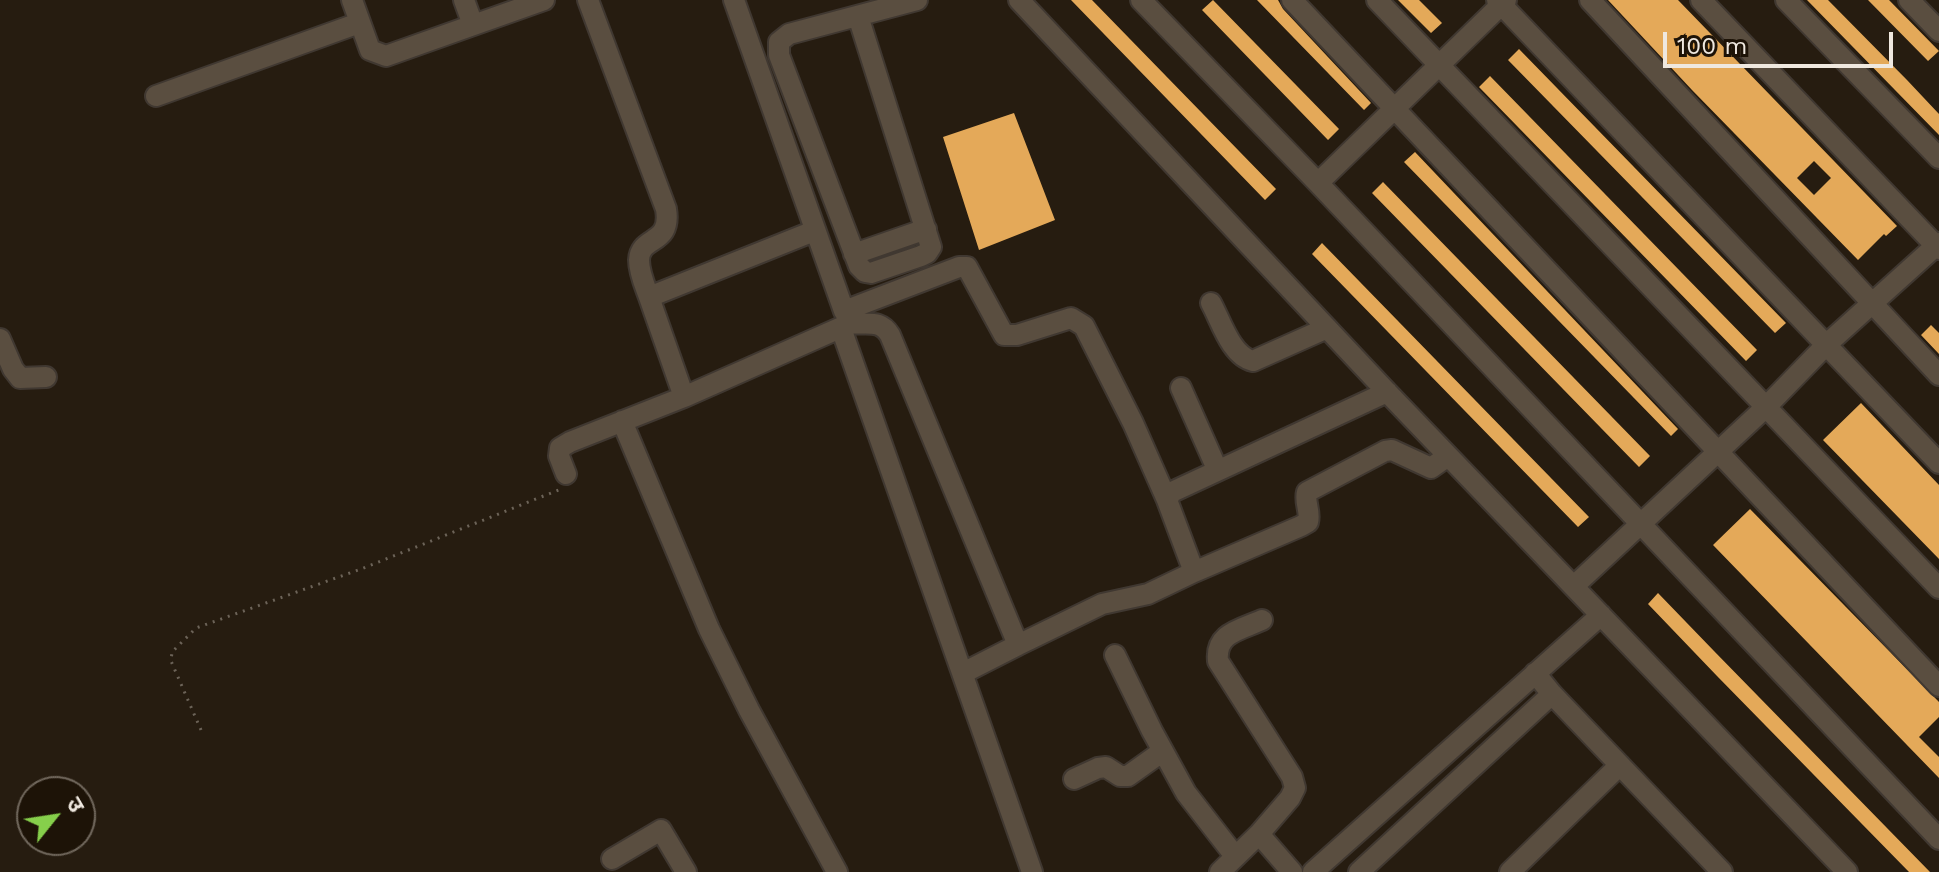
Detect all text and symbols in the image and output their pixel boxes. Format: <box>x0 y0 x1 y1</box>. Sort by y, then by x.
scale bar <box>1667 16 1897 66</box>
text: 100 m <box>1677 32 1747 60</box>
north arrow <box>16 776 96 856</box>
text: उ <box>61 793 90 817</box>

